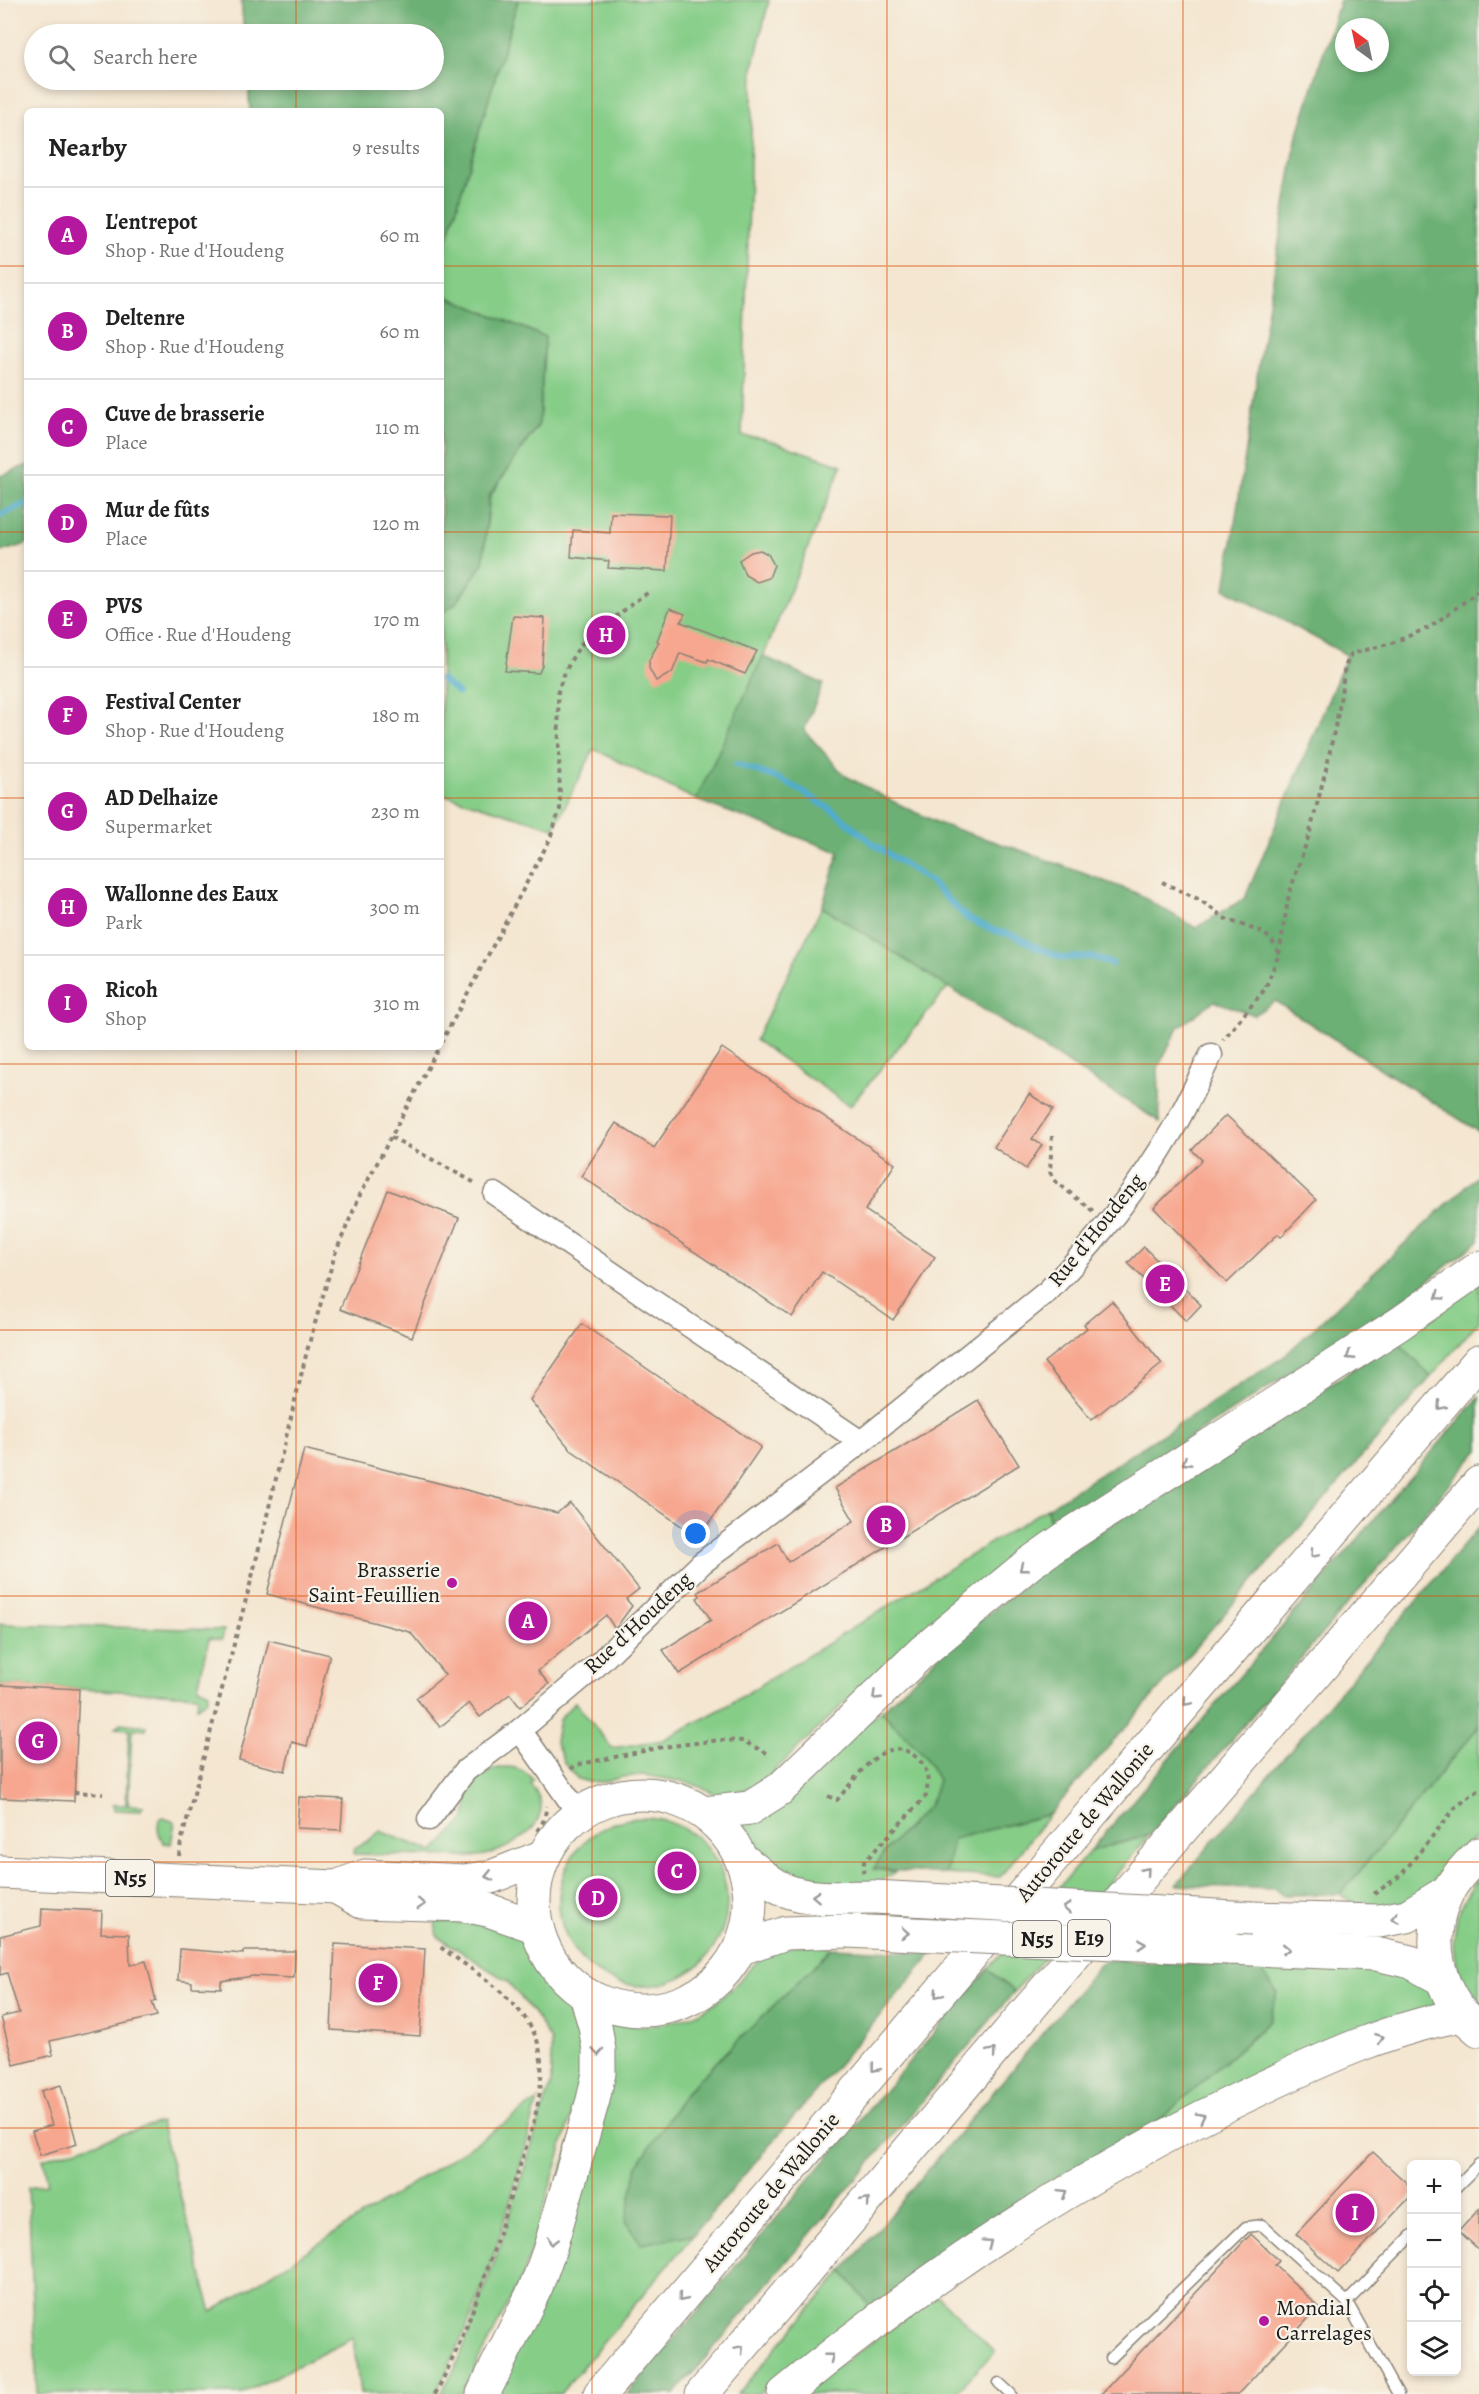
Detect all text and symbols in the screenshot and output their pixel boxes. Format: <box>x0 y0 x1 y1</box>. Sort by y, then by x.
north arrow <box>1335 18 1389 72</box>
search box <box>24 24 444 90</box>
icon: search <box>45 41 78 74</box>
text: Search here <box>93 42 198 72</box>
text: Nearby <box>48 130 127 165</box>
text: 9 results <box>352 134 420 161</box>
text: L'entrepot <box>105 207 198 237</box>
text: A <box>61 222 74 249</box>
text: 60 m <box>380 222 420 249</box>
text: Shop · Rue d'Houdeng <box>105 237 284 264</box>
text: Deltenre <box>105 303 185 333</box>
text: B <box>61 318 74 345</box>
text: 60 m <box>380 318 420 345</box>
text: Shop · Rue d'Houdeng <box>105 333 284 360</box>
text: Cuve de brasserie <box>105 399 265 429</box>
text: C <box>61 414 74 441</box>
text: 110 m <box>375 414 420 441</box>
text: Place <box>105 429 147 456</box>
text: Mur de fûts <box>105 495 210 525</box>
text: D <box>61 510 74 537</box>
text: 120 m <box>372 510 420 537</box>
text: Place <box>105 525 147 552</box>
text: PVS <box>105 591 143 621</box>
text: E <box>62 606 73 633</box>
text: 170 m <box>374 606 420 633</box>
pin: H <box>586 612 626 658</box>
text: Office · Rue d'Houdeng <box>105 621 291 648</box>
text: Festival Center <box>105 687 241 717</box>
text: F <box>62 702 73 729</box>
text: 180 m <box>372 702 420 729</box>
text: Shop · Rue d'Houdeng <box>105 717 284 744</box>
text: AD Delhaize <box>105 783 218 813</box>
text: G <box>61 798 74 825</box>
text: 230 m <box>371 798 420 825</box>
text: Supermarket <box>105 813 212 840</box>
text: Wallonne des Eaux <box>105 879 278 909</box>
text: H <box>60 894 75 921</box>
text: 300 m <box>370 894 420 921</box>
text: Park <box>105 909 143 936</box>
text: Ricoh <box>105 975 158 1005</box>
text: I <box>64 990 71 1017</box>
text: 310 m <box>374 990 420 1017</box>
text: Shop <box>105 1005 147 1032</box>
street label: Rue d'Houdeng <box>1041 1167 1151 1293</box>
pin: E <box>1146 1262 1184 1306</box>
one-way arrow <box>1435 1289 1446 1300</box>
one-way arrow <box>1346 1349 1357 1360</box>
one-way arrow <box>1437 1399 1448 1410</box>
one-way arrow <box>1182 1455 1193 1466</box>
pin: B <box>866 1502 906 1547</box>
your location <box>681 1519 710 1548</box>
one-way arrow <box>1310 1547 1321 1558</box>
place label: Brasserie Saint-Feuillien <box>308 1555 440 1610</box>
one-way arrow <box>1019 1561 1030 1572</box>
street label: Rue d'Houdeng <box>577 1565 699 1681</box>
marker: Brasserie Saint-Feuillien <box>445 1576 459 1590</box>
pin: A <box>508 1598 548 1644</box>
one-way arrow <box>872 1689 882 1700</box>
one-way arrow <box>1183 1695 1194 1706</box>
pin: G <box>18 1718 57 1764</box>
street label: Autoroute de Wallonie <box>1009 1736 1161 1909</box>
pin: C <box>658 1848 696 1894</box>
road number: N55 <box>106 1860 154 1896</box>
one-way arrow <box>1139 1867 1150 1878</box>
one-way arrow <box>484 1869 494 1882</box>
pin: D <box>578 1876 618 1920</box>
one-way arrow <box>811 1889 820 1902</box>
one-way arrow <box>416 1897 425 1910</box>
one-way arrow <box>1063 1901 1072 1914</box>
one-way arrow <box>1391 1911 1401 1924</box>
road number: E19 <box>1068 1920 1110 1956</box>
road number: N55 <box>1013 1921 1061 1957</box>
one-way arrow <box>901 1927 910 1940</box>
one-way arrow <box>1137 1938 1146 1951</box>
one-way arrow <box>1282 1943 1291 1956</box>
pin: F <box>358 1960 398 2006</box>
one-way arrow <box>935 1987 946 1998</box>
one-way arrow <box>1374 2033 1385 2045</box>
one-way arrow <box>592 2048 605 2057</box>
one-way arrow <box>985 2048 996 2059</box>
one-way arrow <box>872 2061 883 2072</box>
street label: Autoroute de Wallonie <box>695 2106 847 2279</box>
one-way arrow <box>1195 2112 1206 2124</box>
map controls <box>1407 2160 1461 2376</box>
button: + <box>1407 2160 1461 2214</box>
one-way arrow <box>1057 2189 1067 2201</box>
pin: I <box>1336 2190 1374 2236</box>
one-way arrow <box>859 2197 870 2208</box>
button: − <box>1407 2214 1461 2268</box>
one-way arrow <box>547 2235 559 2245</box>
one-way arrow <box>981 2239 992 2250</box>
button: locate <box>1407 2268 1461 2322</box>
one-way arrow <box>678 2291 689 2302</box>
place label: Mondial Carrelages <box>1276 2293 1372 2348</box>
marker: Mondial Carrelages <box>1257 2314 1271 2328</box>
button: layers <box>1407 2322 1461 2376</box>
one-way arrow <box>733 2345 744 2356</box>
one-way arrow <box>823 2354 834 2365</box>

